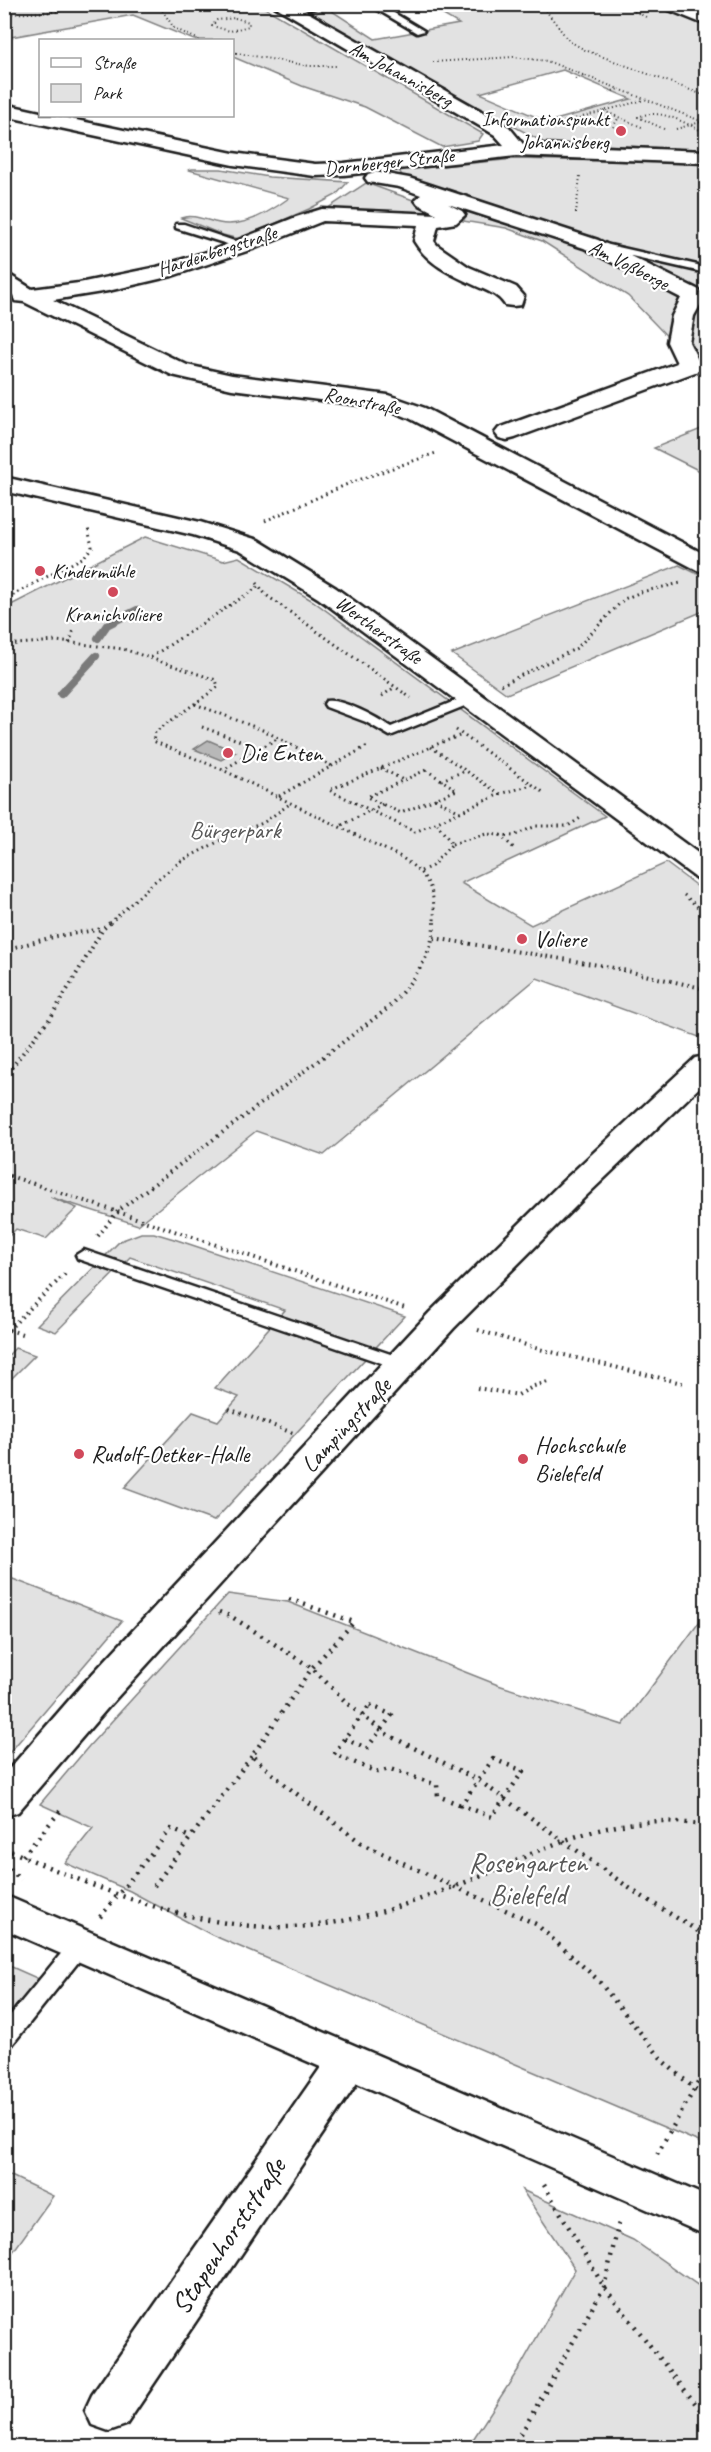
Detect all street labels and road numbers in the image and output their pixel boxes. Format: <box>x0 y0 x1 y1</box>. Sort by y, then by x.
street label: Am Johannisberg <box>345 35 459 114</box>
street label: Dornberger Straße <box>323 143 457 181</box>
street label: Hardenbergstraße <box>154 220 281 282</box>
street label: Am Voßberge <box>585 234 674 296</box>
street label: Roonstraße <box>322 381 404 421</box>
street label: Wertherstraße <box>331 590 428 671</box>
street label: Lampingstraße <box>294 1370 399 1479</box>
street label: Stapenhorststraße <box>163 2150 294 2321</box>

